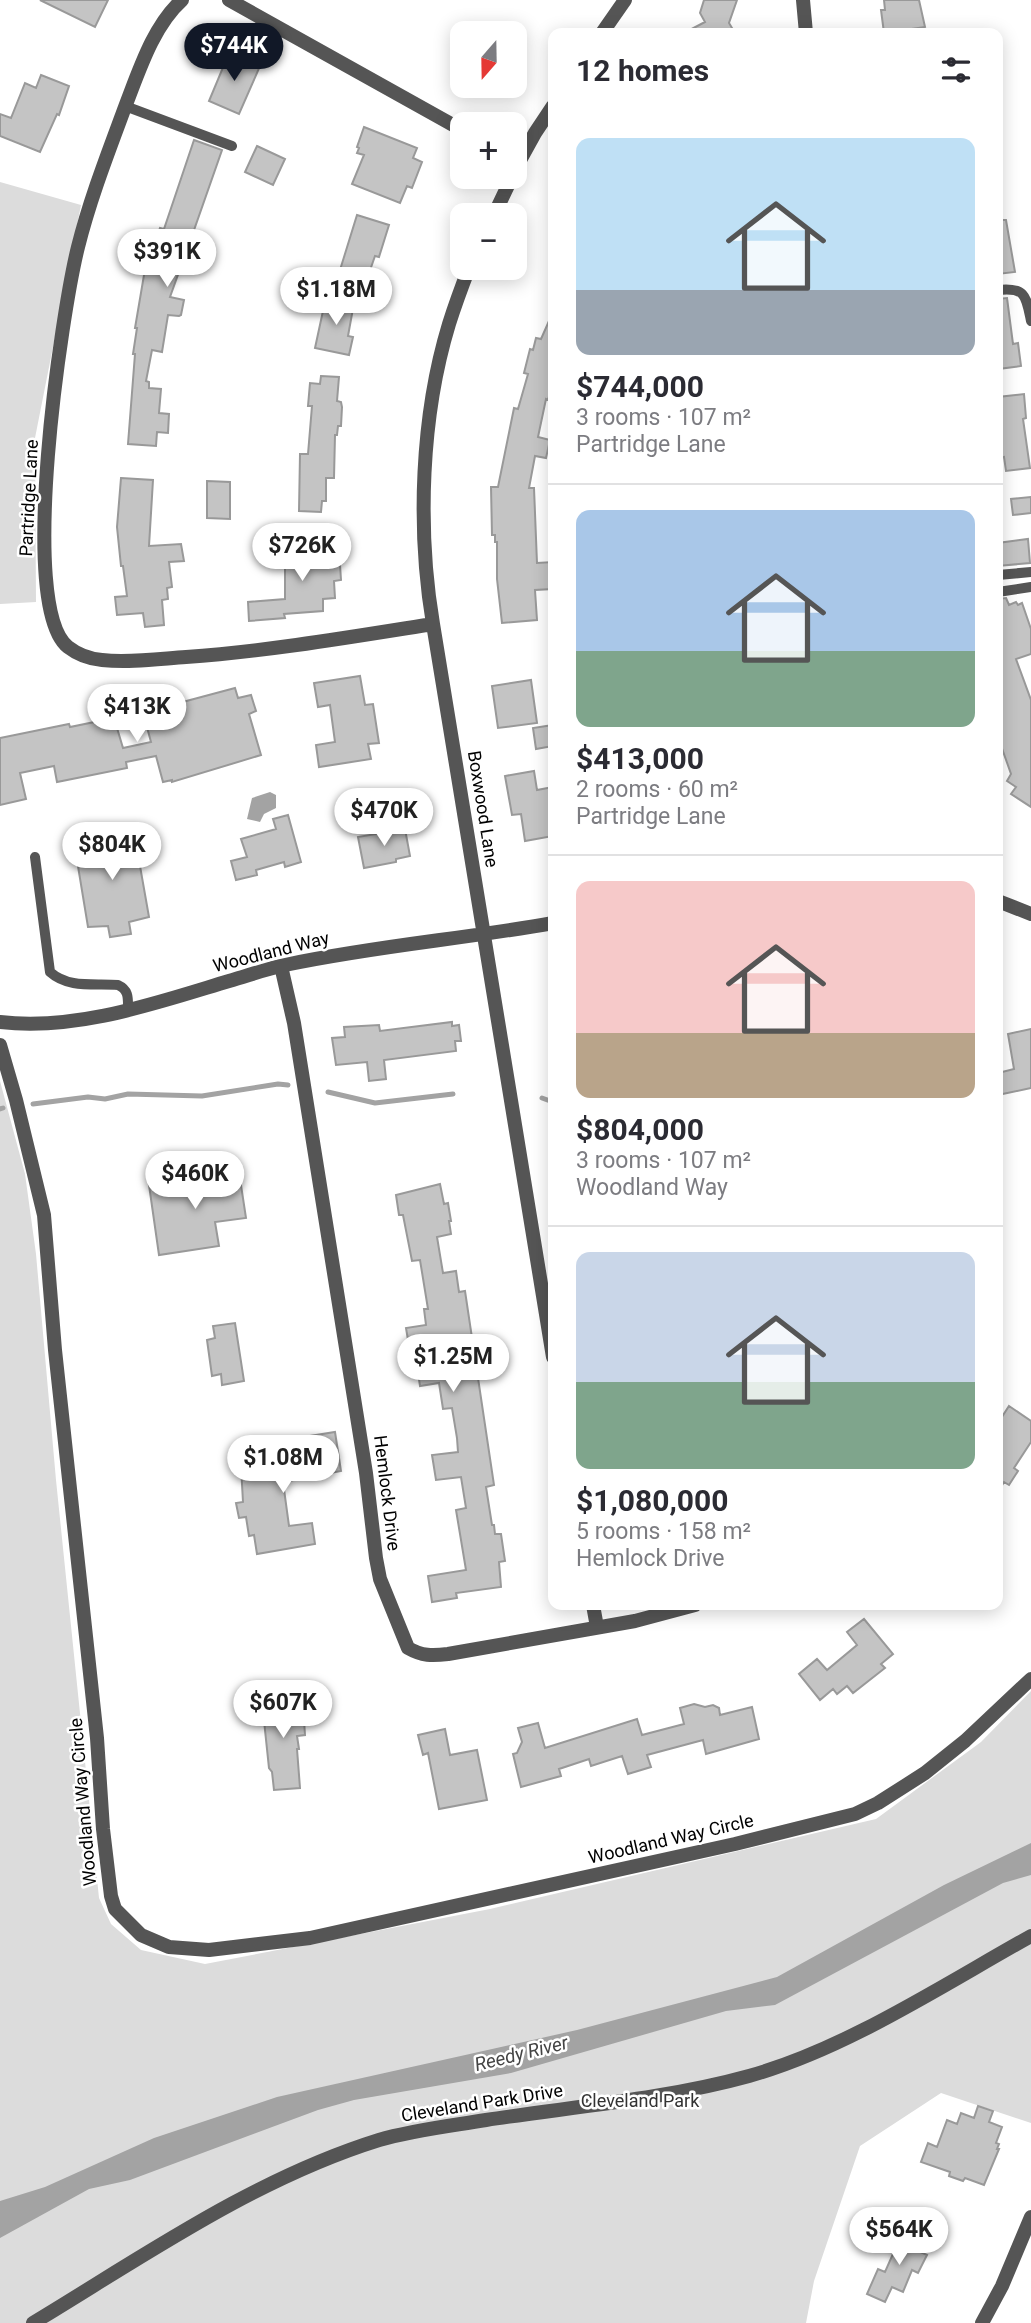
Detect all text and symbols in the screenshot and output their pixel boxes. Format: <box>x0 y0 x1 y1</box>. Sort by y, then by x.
north arrow <box>450 21 527 98</box>
map controls <box>450 21 527 280</box>
pin: $744K <box>185 24 283 83</box>
text: $744K <box>200 32 268 59</box>
icon: filters <box>937 51 975 89</box>
text: 12 homes <box>576 53 709 88</box>
button: + <box>450 112 527 189</box>
icon: home <box>713 183 839 309</box>
button: − <box>450 203 527 280</box>
pin: $391K <box>118 230 216 289</box>
text: $391K <box>133 238 201 265</box>
pin: $1.18M <box>279 268 393 327</box>
text: $1.18M <box>296 276 376 303</box>
text: $744,000 <box>576 369 704 404</box>
text: 3 rooms · 107 m² <box>576 404 751 431</box>
text: Partridge Lane <box>576 431 726 458</box>
street label: Partridge Lane <box>15 439 42 557</box>
pin: $726K <box>253 524 351 583</box>
text: $726K <box>268 532 336 559</box>
icon: home <box>713 555 839 681</box>
pin: $413K <box>88 684 186 744</box>
text: $413K <box>103 693 171 720</box>
text: $413,000 <box>576 741 704 776</box>
street label: Boxwood Lane <box>464 749 503 869</box>
text: 2 rooms · 60 m² <box>576 776 738 803</box>
pin: $470K <box>335 788 433 848</box>
text: $470K <box>350 797 418 824</box>
text: Partridge Lane <box>576 803 726 830</box>
pin: $804K <box>63 822 161 882</box>
text: $804K <box>78 831 146 858</box>
icon: home <box>713 926 839 1052</box>
street label: Woodland Way <box>211 927 332 976</box>
text: $804,000 <box>576 1112 704 1147</box>
text: 3 rooms · 107 m² <box>576 1147 751 1174</box>
pin: $460K <box>146 1152 244 1211</box>
text: $460K <box>161 1160 229 1187</box>
text: Woodland Way <box>576 1174 728 1201</box>
icon: home <box>713 1297 839 1423</box>
pin: $1.25M <box>396 1334 510 1394</box>
text: $1.25M <box>413 1343 493 1370</box>
street label: Hemlock Drive <box>370 1434 405 1552</box>
pin: $1.08M <box>226 1436 340 1495</box>
text: $1.08M <box>243 1444 323 1471</box>
text: $1,080,000 <box>576 1483 728 1518</box>
text: 5 rooms · 158 m² <box>576 1518 751 1545</box>
text: Hemlock Drive <box>576 1545 725 1572</box>
pin: $607K <box>234 1680 332 1740</box>
text: $607K <box>249 1689 317 1716</box>
street label: Woodland Way Circle <box>65 1717 100 1887</box>
street label: Woodland Way Circle <box>586 1809 755 1868</box>
water label: Reedy River <box>472 2031 571 2076</box>
street label: Cleveland Park Drive <box>399 2079 564 2126</box>
park label: Cleveland Park <box>581 2090 700 2111</box>
pin: $564K <box>850 2208 948 2267</box>
text: $564K <box>865 2216 933 2243</box>

